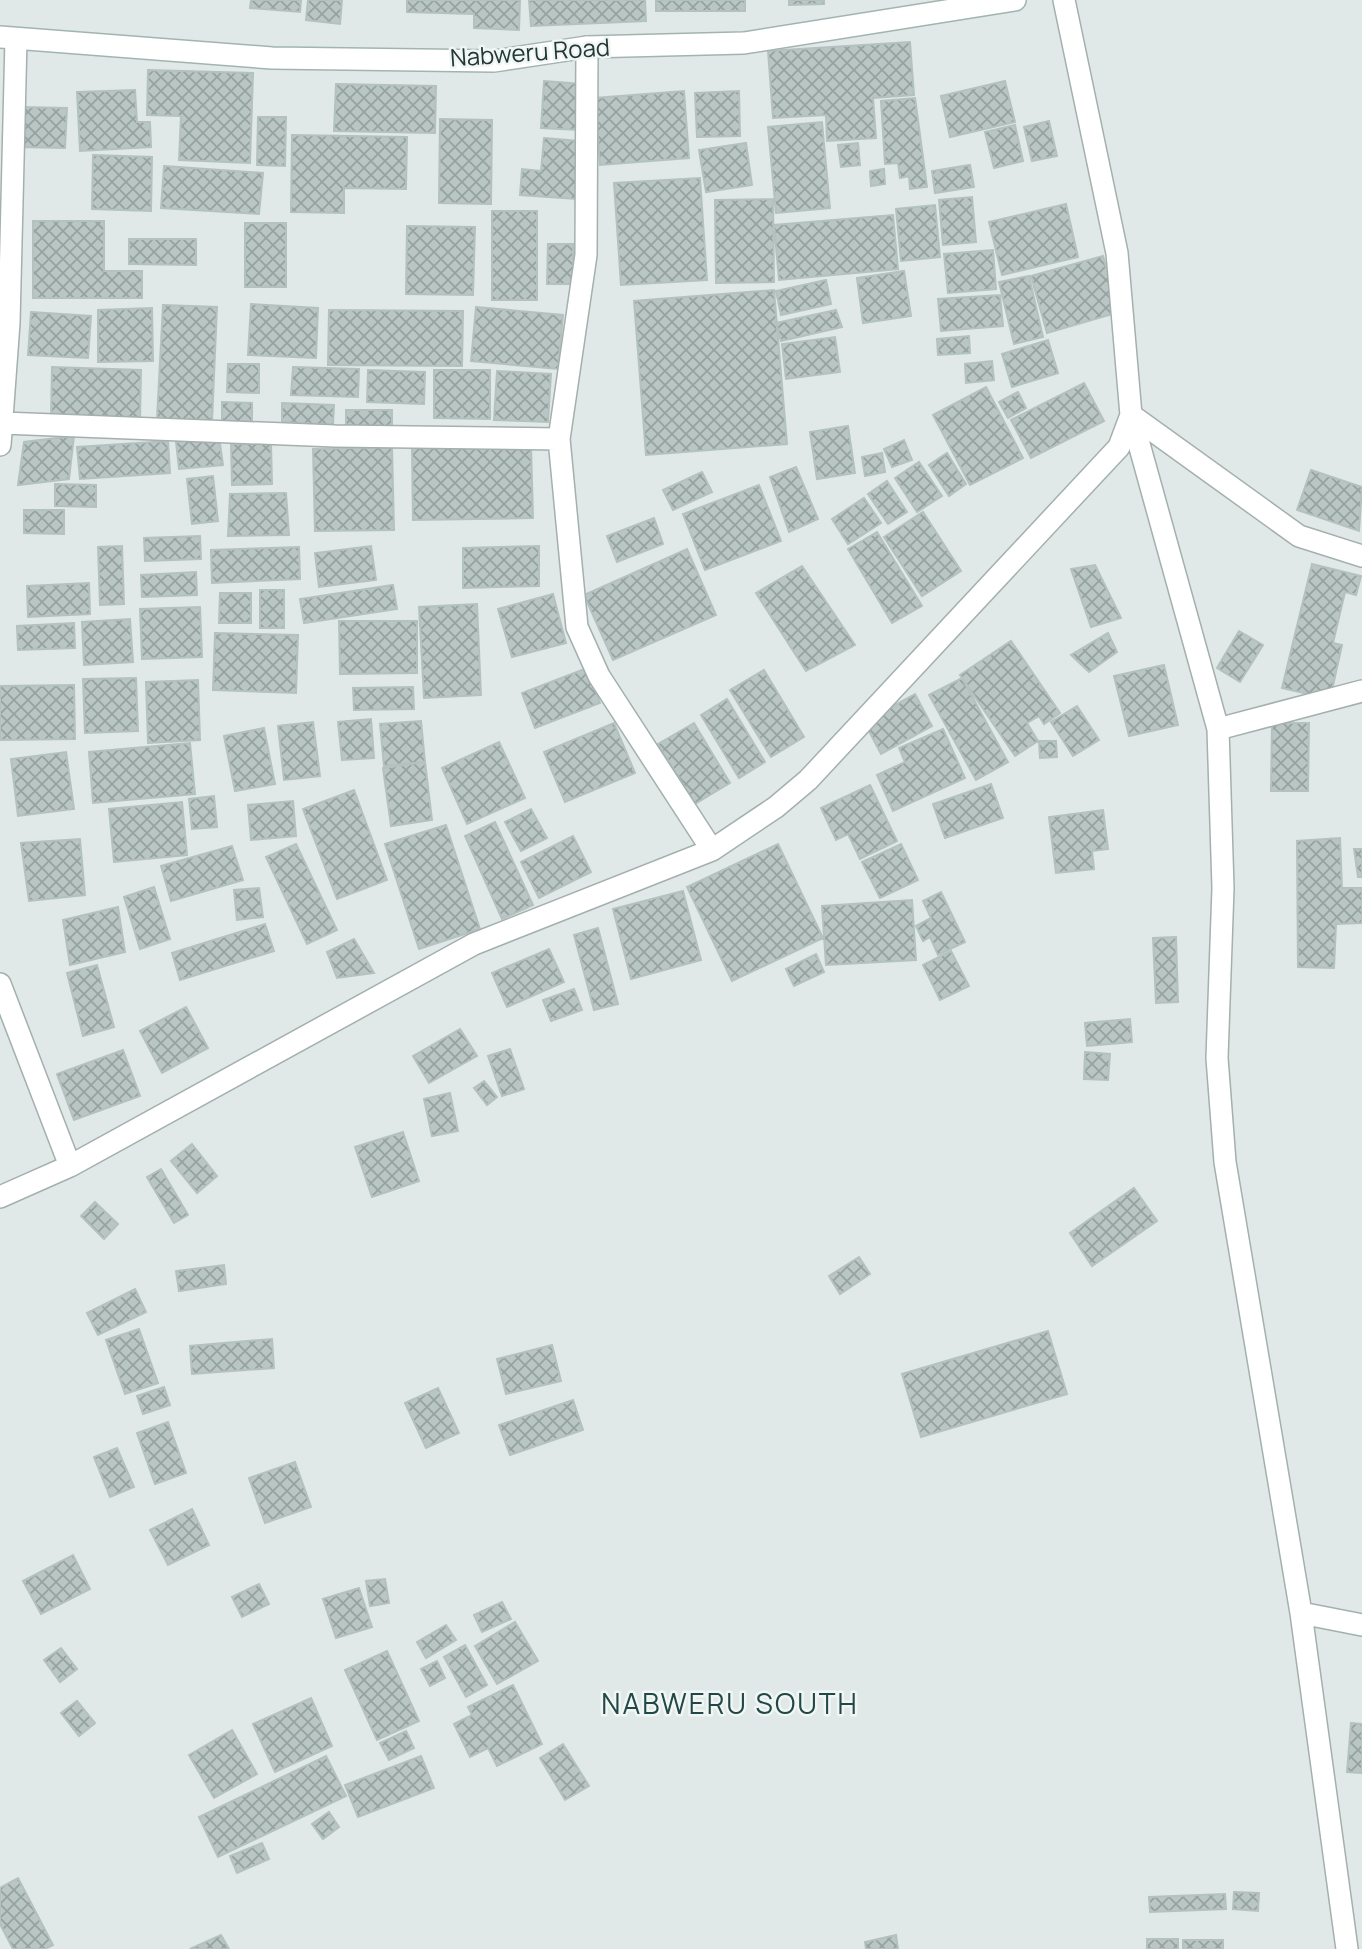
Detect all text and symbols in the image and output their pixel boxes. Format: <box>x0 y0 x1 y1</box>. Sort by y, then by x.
street label: Nabweru Road <box>449 29 611 74</box>
district label: NABWERU SOUTH <box>601 1684 859 1722</box>

